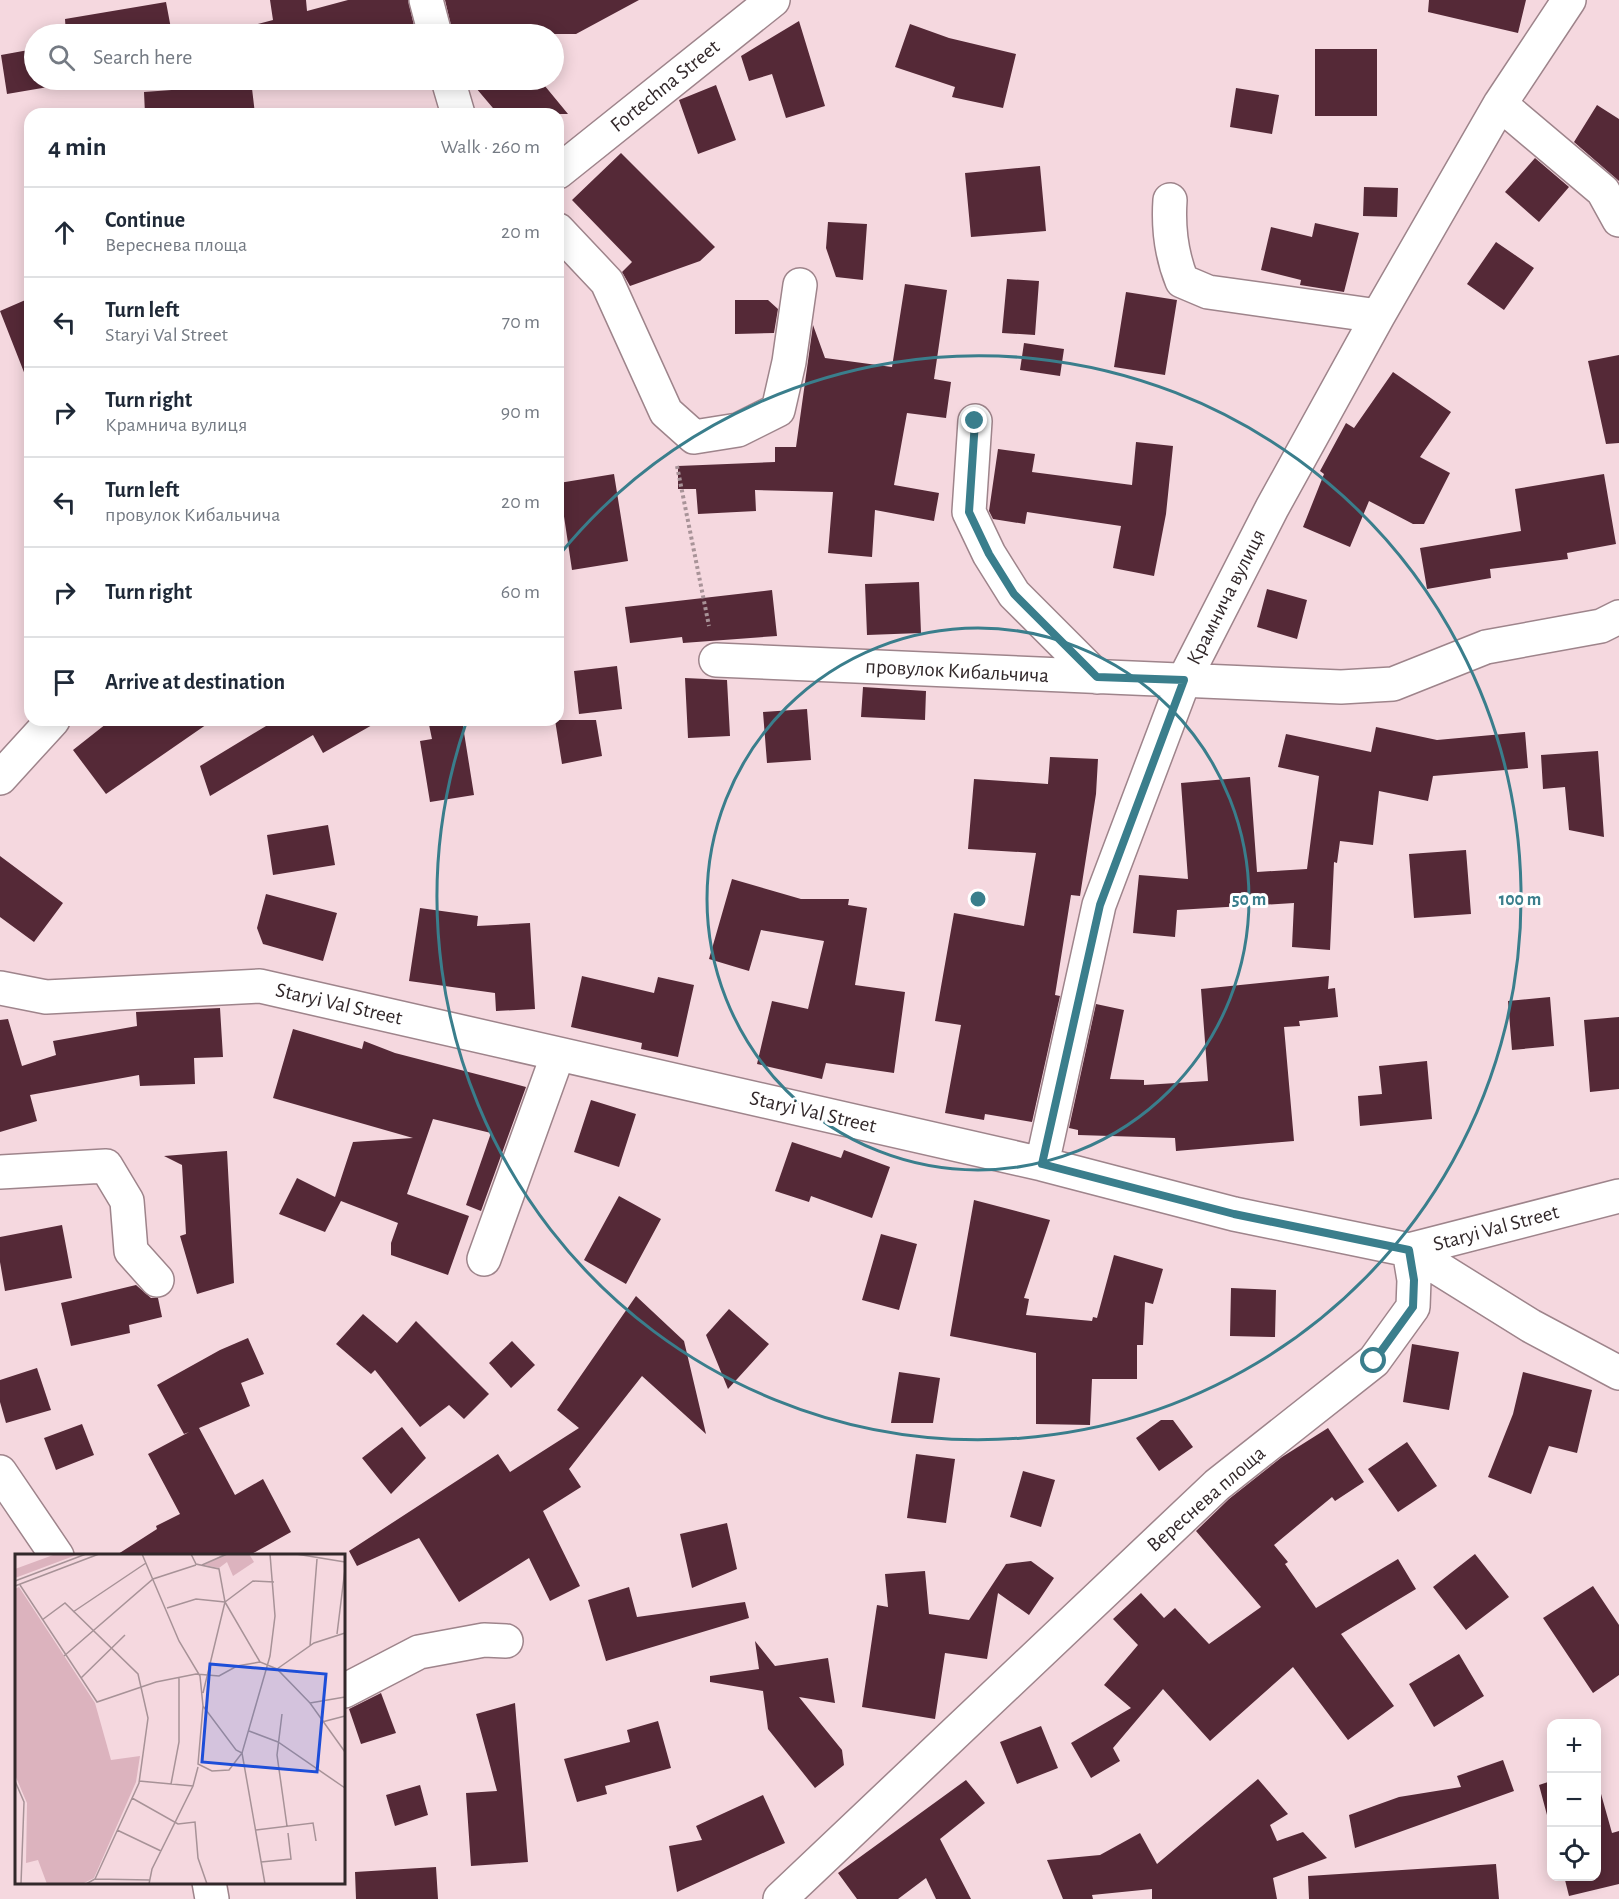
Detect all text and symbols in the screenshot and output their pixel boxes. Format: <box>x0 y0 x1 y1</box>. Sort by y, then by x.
search box <box>24 24 564 90</box>
street label: Fortechna Street <box>606 36 724 136</box>
icon: search <box>45 41 78 74</box>
text: Search here <box>93 46 192 68</box>
text: 4 min <box>48 134 107 160</box>
text: Walk · 260 m <box>440 137 540 157</box>
text: Continue <box>105 209 185 231</box>
icon: ahead <box>48 216 81 249</box>
text: 20 m <box>501 222 540 242</box>
text: Вереснева площа <box>105 235 247 255</box>
text: Turn left <box>105 299 179 321</box>
icon: left <box>48 306 81 339</box>
text: 70 m <box>502 312 540 332</box>
text: Staryi Val Street <box>105 325 228 345</box>
text: Turn right <box>105 389 192 411</box>
icon: right <box>48 396 81 429</box>
text: 90 m <box>501 402 540 422</box>
route end <box>961 407 987 433</box>
text: Крамнича вулиця <box>105 415 247 435</box>
text: Turn left <box>105 479 179 501</box>
icon: left <box>48 486 81 519</box>
text: 20 m <box>501 492 540 512</box>
text: провулок Кибальчича <box>105 505 280 525</box>
street label: Крамнича вулиця <box>1183 526 1269 668</box>
icon: right <box>48 576 81 609</box>
text: Turn right <box>105 581 192 603</box>
text: 60 m <box>501 582 540 602</box>
street label: провулок Кибальчича <box>865 656 1050 686</box>
icon: arrive <box>48 666 81 699</box>
text: Arrive at destination <box>105 671 285 693</box>
centre of rings <box>968 889 988 909</box>
text: 50 m <box>1232 891 1266 909</box>
text: 100 m <box>1499 891 1541 909</box>
street label: Staryi Val Street <box>274 979 405 1029</box>
street label: Staryi Val Street <box>748 1087 879 1137</box>
street label: Staryi Val Street <box>1431 1201 1561 1255</box>
route start <box>1360 1347 1386 1373</box>
street label: Вереснева площа <box>1143 1442 1270 1556</box>
inset map <box>15 1554 345 1884</box>
map controls <box>1547 1719 1601 1881</box>
button: + <box>1547 1719 1601 1773</box>
button: − <box>1547 1773 1601 1827</box>
button: locate <box>1547 1827 1601 1881</box>

